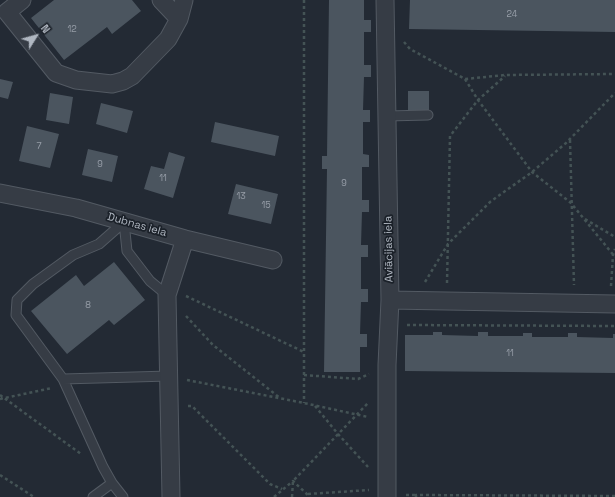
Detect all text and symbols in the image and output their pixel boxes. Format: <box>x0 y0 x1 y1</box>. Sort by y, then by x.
house number: 24 <box>507 10 517 20</box>
north arrow <box>16 16 56 56</box>
text: N <box>38 22 53 36</box>
house number: 12 <box>67 25 77 35</box>
house number: 7 <box>36 142 42 152</box>
house number: 9 <box>97 160 103 170</box>
house number: 11 <box>159 174 167 184</box>
house number: 9 <box>341 179 347 189</box>
house number: 13 <box>236 192 246 202</box>
house number: 15 <box>261 201 271 211</box>
street label: Dubnas iela <box>106 210 168 240</box>
street label: Aviācijas iela <box>382 216 396 282</box>
house number: 8 <box>85 301 91 311</box>
house number: 11 <box>506 349 514 359</box>

